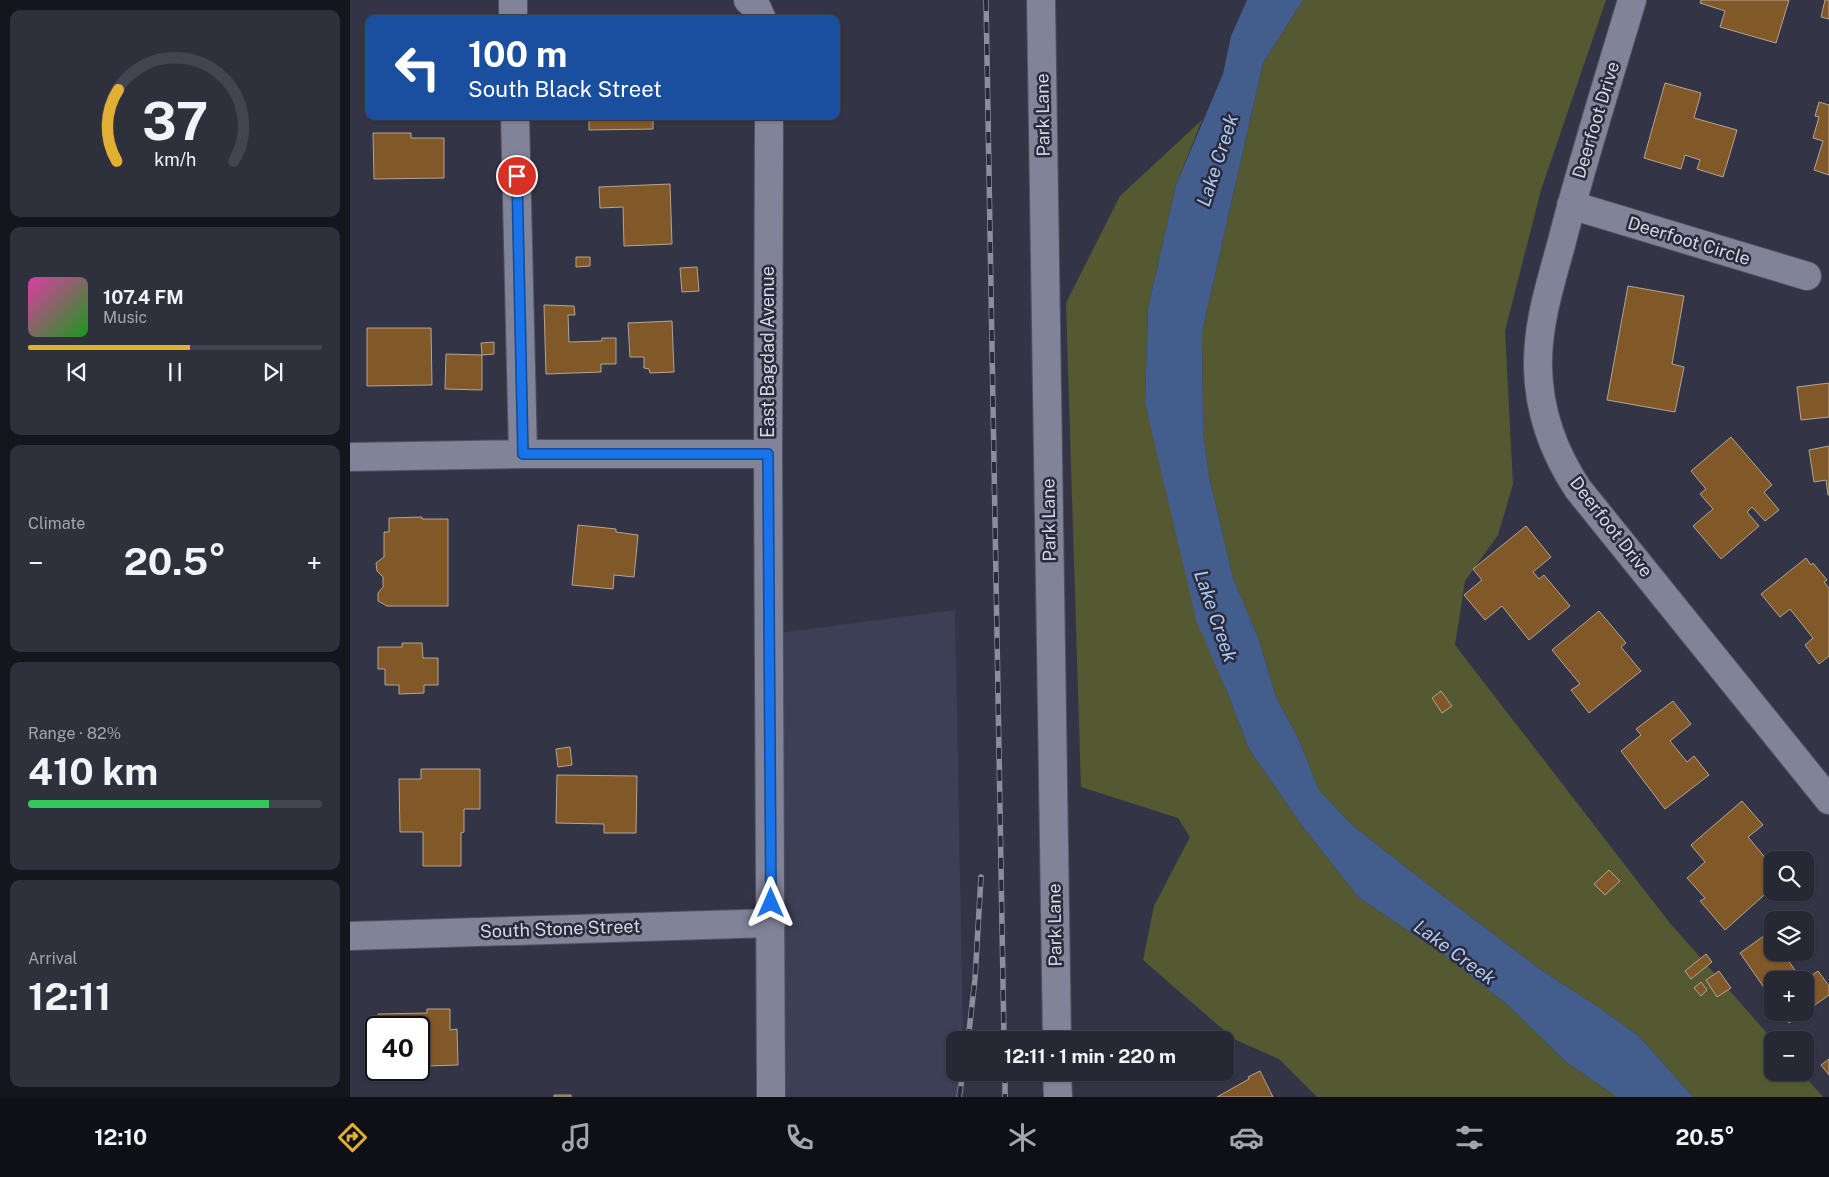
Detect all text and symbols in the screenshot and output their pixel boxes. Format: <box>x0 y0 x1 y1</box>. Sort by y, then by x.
text: 100 m <box>468 34 567 75</box>
icon: left <box>385 35 450 100</box>
street label: Deerfoot Drive <box>1568 59 1623 181</box>
street label: Park Lane <box>1031 73 1054 157</box>
text: South Black Street <box>468 76 662 102</box>
text: 37 <box>142 91 208 152</box>
water label: Lake Creek <box>1192 110 1242 209</box>
text: km/h <box>154 149 196 170</box>
pin <box>496 155 538 197</box>
icon: arrive <box>503 162 531 190</box>
street label: Deerfoot Circle <box>1625 212 1753 269</box>
street label: East Bagdad Avenue <box>757 266 778 438</box>
text: 107.4 FM <box>103 286 184 308</box>
text: Music <box>103 308 147 327</box>
icon: previous <box>63 358 91 386</box>
icon: pause <box>161 358 189 386</box>
icon: next <box>259 358 287 386</box>
street label: Deerfoot Drive <box>1566 472 1657 581</box>
street label: Park Lane <box>1037 478 1060 562</box>
text: Climate <box>28 514 85 533</box>
text: 20.5° <box>124 539 226 584</box>
text: − <box>28 546 44 579</box>
text: + <box>306 546 322 579</box>
water label: Lake Creek <box>1190 567 1242 665</box>
text: Range · 82% <box>28 724 121 743</box>
text: 410 km <box>28 749 158 794</box>
map controls <box>1764 851 1814 1081</box>
button: search <box>1764 851 1814 901</box>
position arrow <box>744 876 796 928</box>
street label: Park Lane <box>1043 883 1066 967</box>
button: layers <box>1764 911 1814 961</box>
street label: South Stone Street <box>479 915 641 942</box>
water label: Lake Creek <box>1410 915 1501 989</box>
text: Arrival <box>28 949 77 968</box>
button: + <box>1764 971 1814 1021</box>
text: 12:11 <box>28 974 111 1019</box>
speed limit sign: 40 <box>365 1016 430 1081</box>
button: − <box>1764 1031 1814 1081</box>
text: 12:11 · 1 min · 220 m <box>1004 1045 1176 1067</box>
icon: directions <box>335 1120 370 1155</box>
icon: music <box>559 1120 594 1155</box>
icon: phone <box>782 1120 817 1155</box>
icon: climate <box>1005 1120 1040 1155</box>
icon: car <box>1229 1120 1264 1155</box>
icon: filters <box>1452 1120 1487 1155</box>
text: 12:10 <box>94 1124 147 1150</box>
text: 20.5° <box>1675 1124 1735 1150</box>

